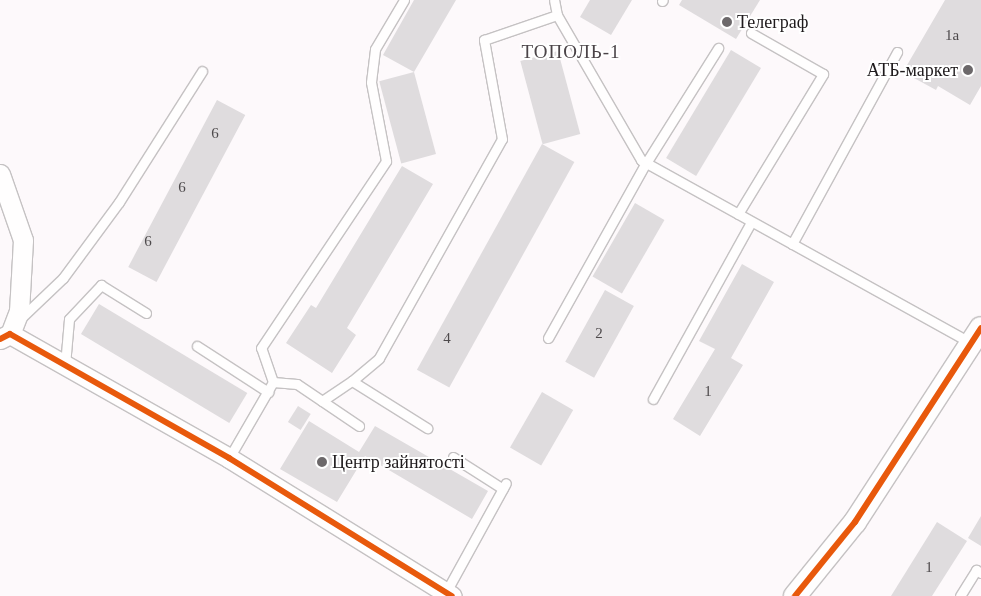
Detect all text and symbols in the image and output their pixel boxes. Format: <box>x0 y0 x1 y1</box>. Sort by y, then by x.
place label: Телеграф <box>737 11 808 33</box>
marker: Телеграф <box>721 16 733 28</box>
house number: 1а <box>945 27 959 45</box>
district label: ТОПОЛЬ-1 <box>520 41 622 63</box>
place label: АТБ-маркет <box>867 59 958 81</box>
marker: АТБ-маркет <box>962 64 974 76</box>
house number: 6 <box>211 125 219 143</box>
house number: 6 <box>178 179 186 197</box>
house number: 6 <box>144 233 152 251</box>
house number: 2 <box>595 325 603 343</box>
house number: 4 <box>443 330 451 348</box>
house number: 1 <box>704 383 712 401</box>
place label: Центр зайнятості <box>332 451 465 473</box>
marker: Центр зайнятості <box>316 456 328 468</box>
house number: 1 <box>925 559 933 577</box>

